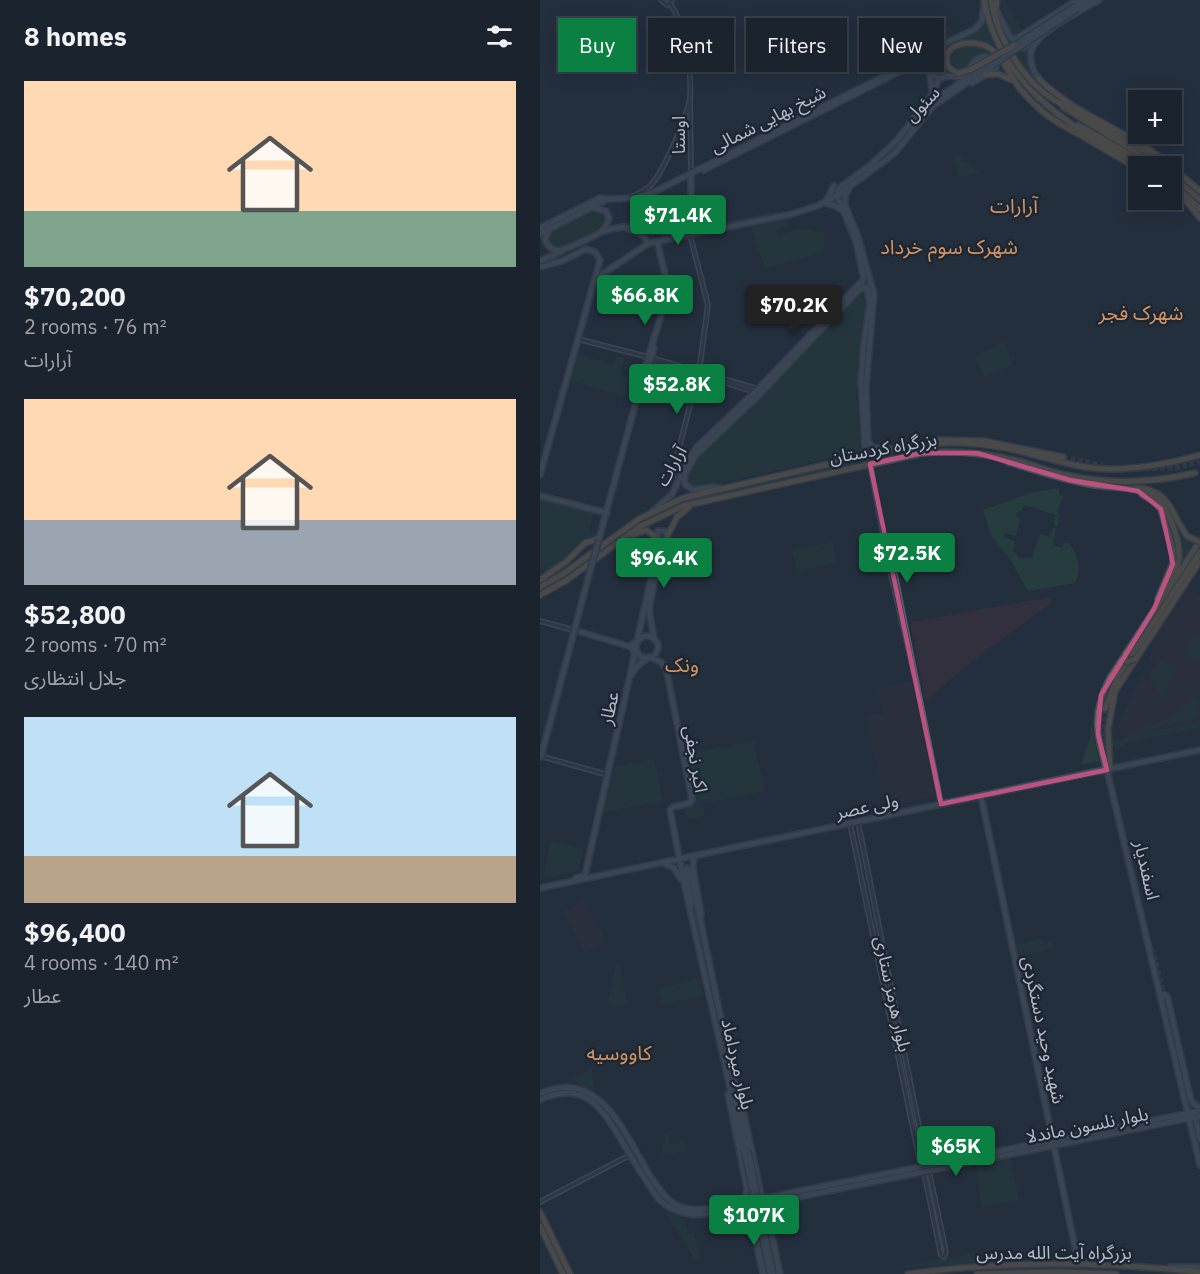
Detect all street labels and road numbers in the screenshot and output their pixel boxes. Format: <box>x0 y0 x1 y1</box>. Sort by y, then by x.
street label: شیخ بهایی شمالی <box>706 80 830 160</box>
street label: سئول <box>899 81 945 127</box>
street label: اوستا <box>667 116 690 154</box>
street label: بزرگراه کردستان <box>827 427 939 469</box>
street label: آرارات <box>650 441 692 490</box>
street label: عطار <box>594 689 624 728</box>
street label: اکبر نجفی <box>679 724 713 794</box>
street label: ولی عصر <box>833 788 900 824</box>
street label: اسفندیار <box>1129 837 1165 902</box>
street label: بلوار هرمز ستاری <box>870 934 916 1054</box>
street label: شهید وحید دستگردی <box>1017 954 1071 1106</box>
street label: بلوار میرداماد <box>716 1016 760 1112</box>
street label: بلوار نلسون ماندلا <box>1024 1102 1150 1148</box>
street label: بزرگراه آیت الله مدرس <box>976 1241 1132 1264</box>

